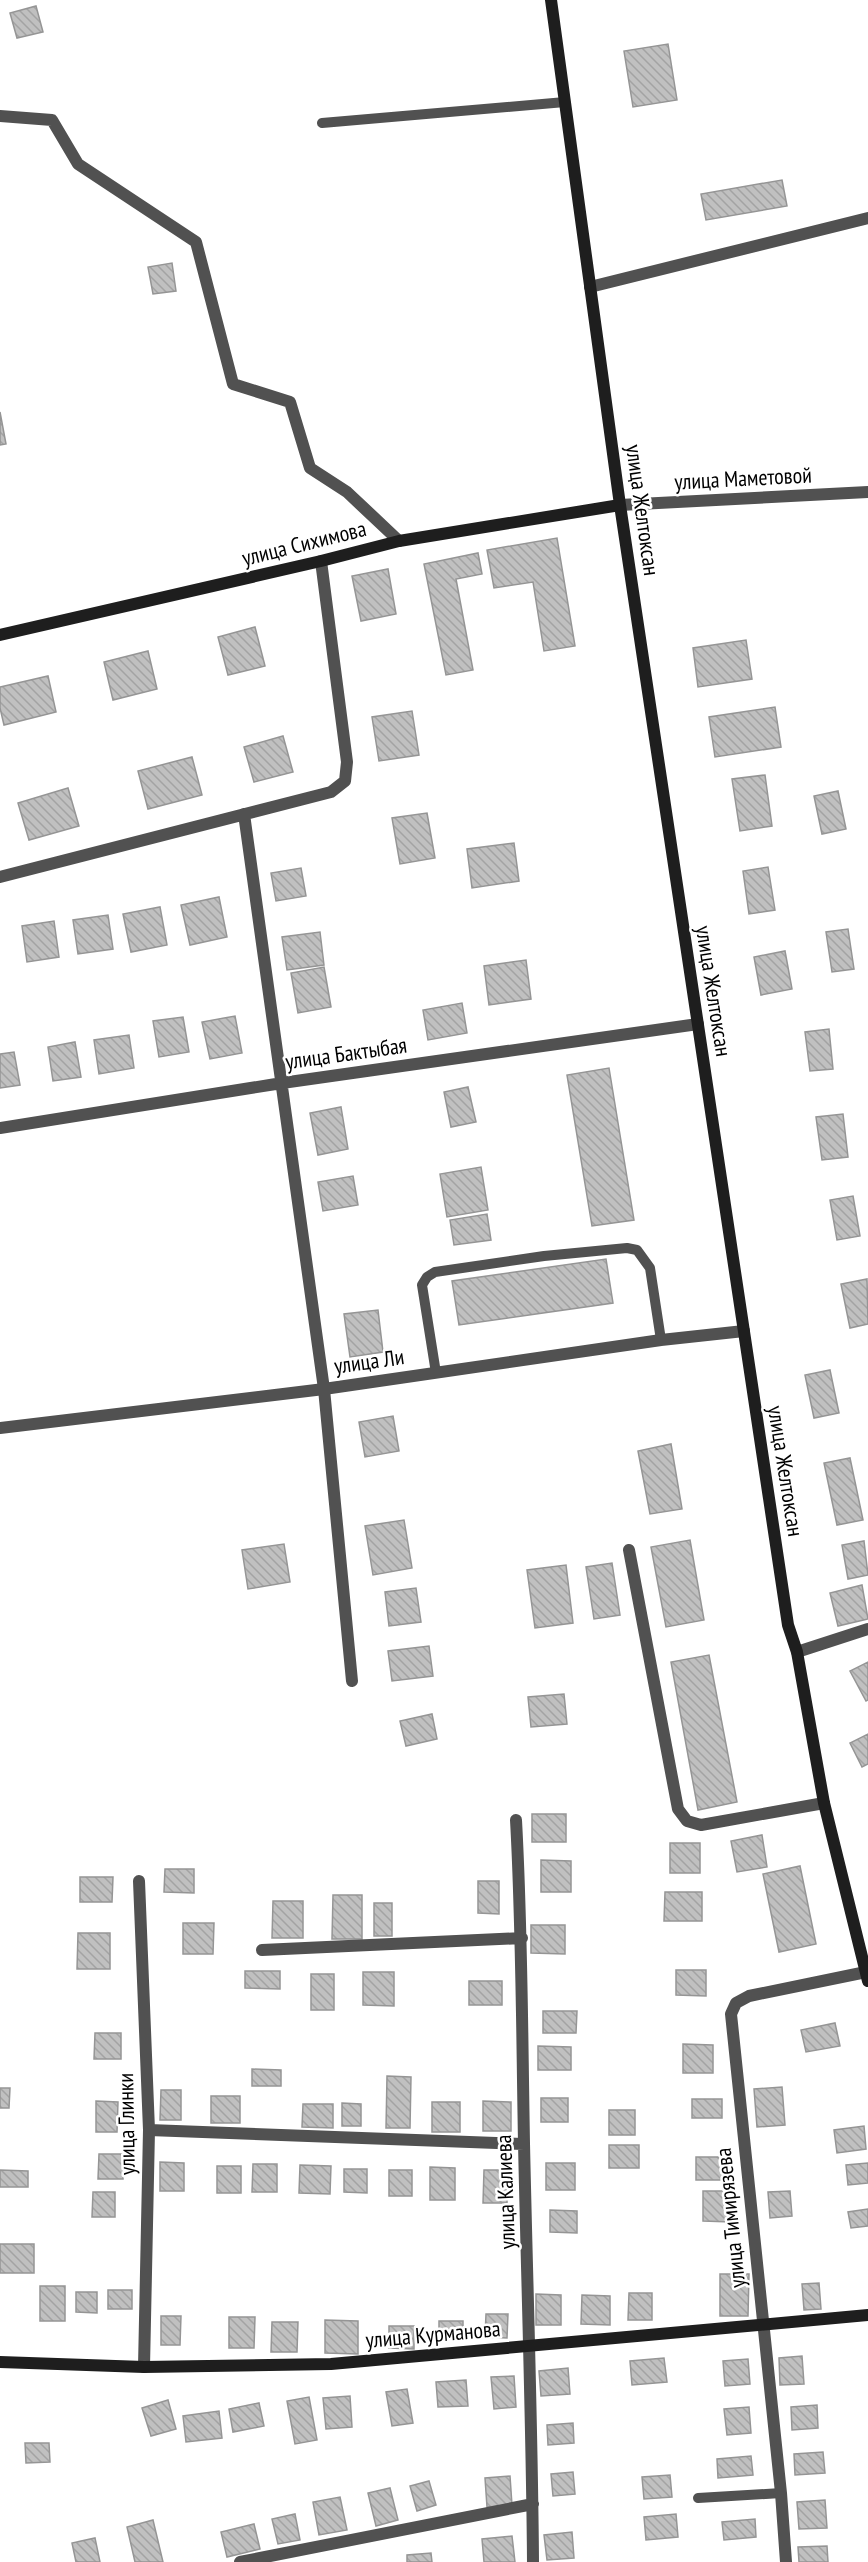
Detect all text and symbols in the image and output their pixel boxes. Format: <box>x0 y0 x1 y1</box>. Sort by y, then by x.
street label: улица Желтоксан <box>620 443 666 577</box>
street label: улица Маметовой <box>674 460 812 496</box>
street label: улица Сихимова <box>239 514 369 572</box>
street label: улица Желтоксан <box>690 924 738 1058</box>
street label: улица Бактыбая <box>283 1031 409 1075</box>
street label: улица Ли <box>332 1342 406 1380</box>
street label: улица Желтоксан <box>762 1404 810 1538</box>
street label: улица Глинки <box>111 2073 141 2175</box>
street label: улица Калиева <box>489 2134 521 2250</box>
street label: улица Тимирязева <box>709 2147 751 2289</box>
street label: улица Курманова <box>364 2314 502 2354</box>

